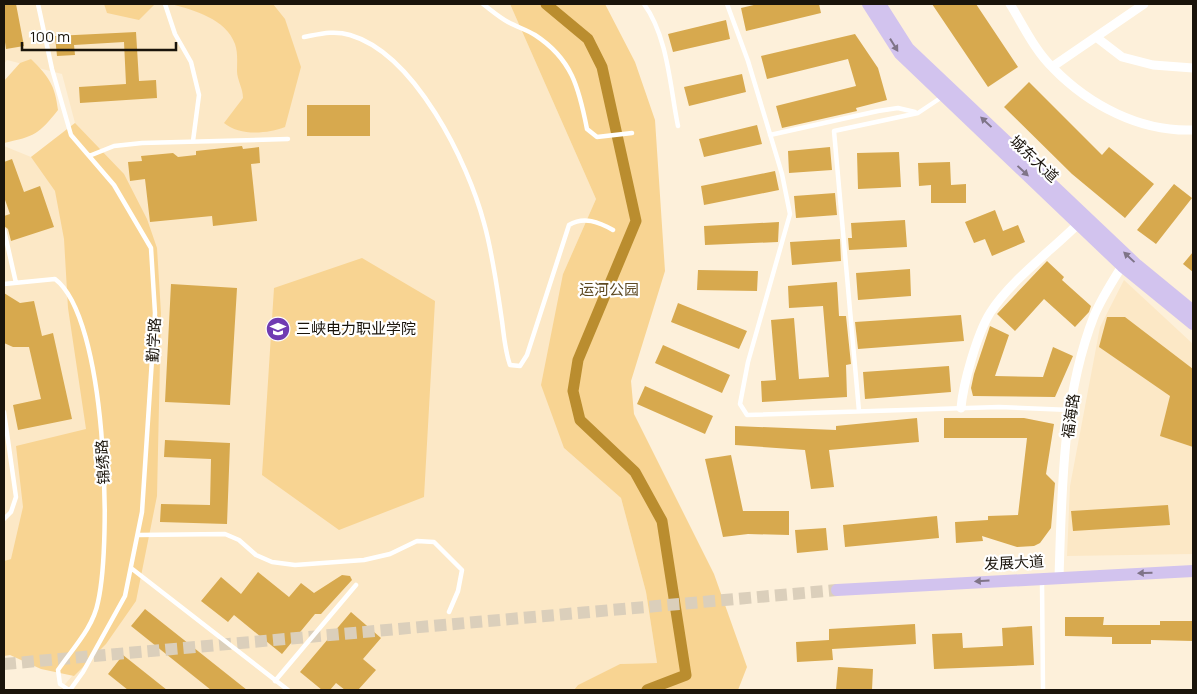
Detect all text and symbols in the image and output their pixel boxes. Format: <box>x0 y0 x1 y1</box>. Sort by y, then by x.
scale bar <box>22 20 176 52</box>
text: 100 m <box>30 26 70 47</box>
one-way arrow <box>890 38 899 52</box>
one-way arrow <box>980 116 992 128</box>
street label: 城东大道 <box>1005 130 1063 187</box>
one-way arrow <box>1016 165 1028 177</box>
one-way arrow <box>1123 251 1135 263</box>
park label: 运河公园 <box>579 279 639 300</box>
school or university icon: 三峡电力职业学院 <box>265 316 291 342</box>
street label: 勤学路 <box>142 317 165 363</box>
place label: 三峡电力职业学院 <box>296 318 416 339</box>
street label: 福海路 <box>1057 392 1084 440</box>
street label: 锦绣路 <box>91 439 114 485</box>
street label: 发展大道 <box>983 550 1044 575</box>
one-way arrow <box>1136 569 1152 577</box>
one-way arrow <box>974 578 990 586</box>

